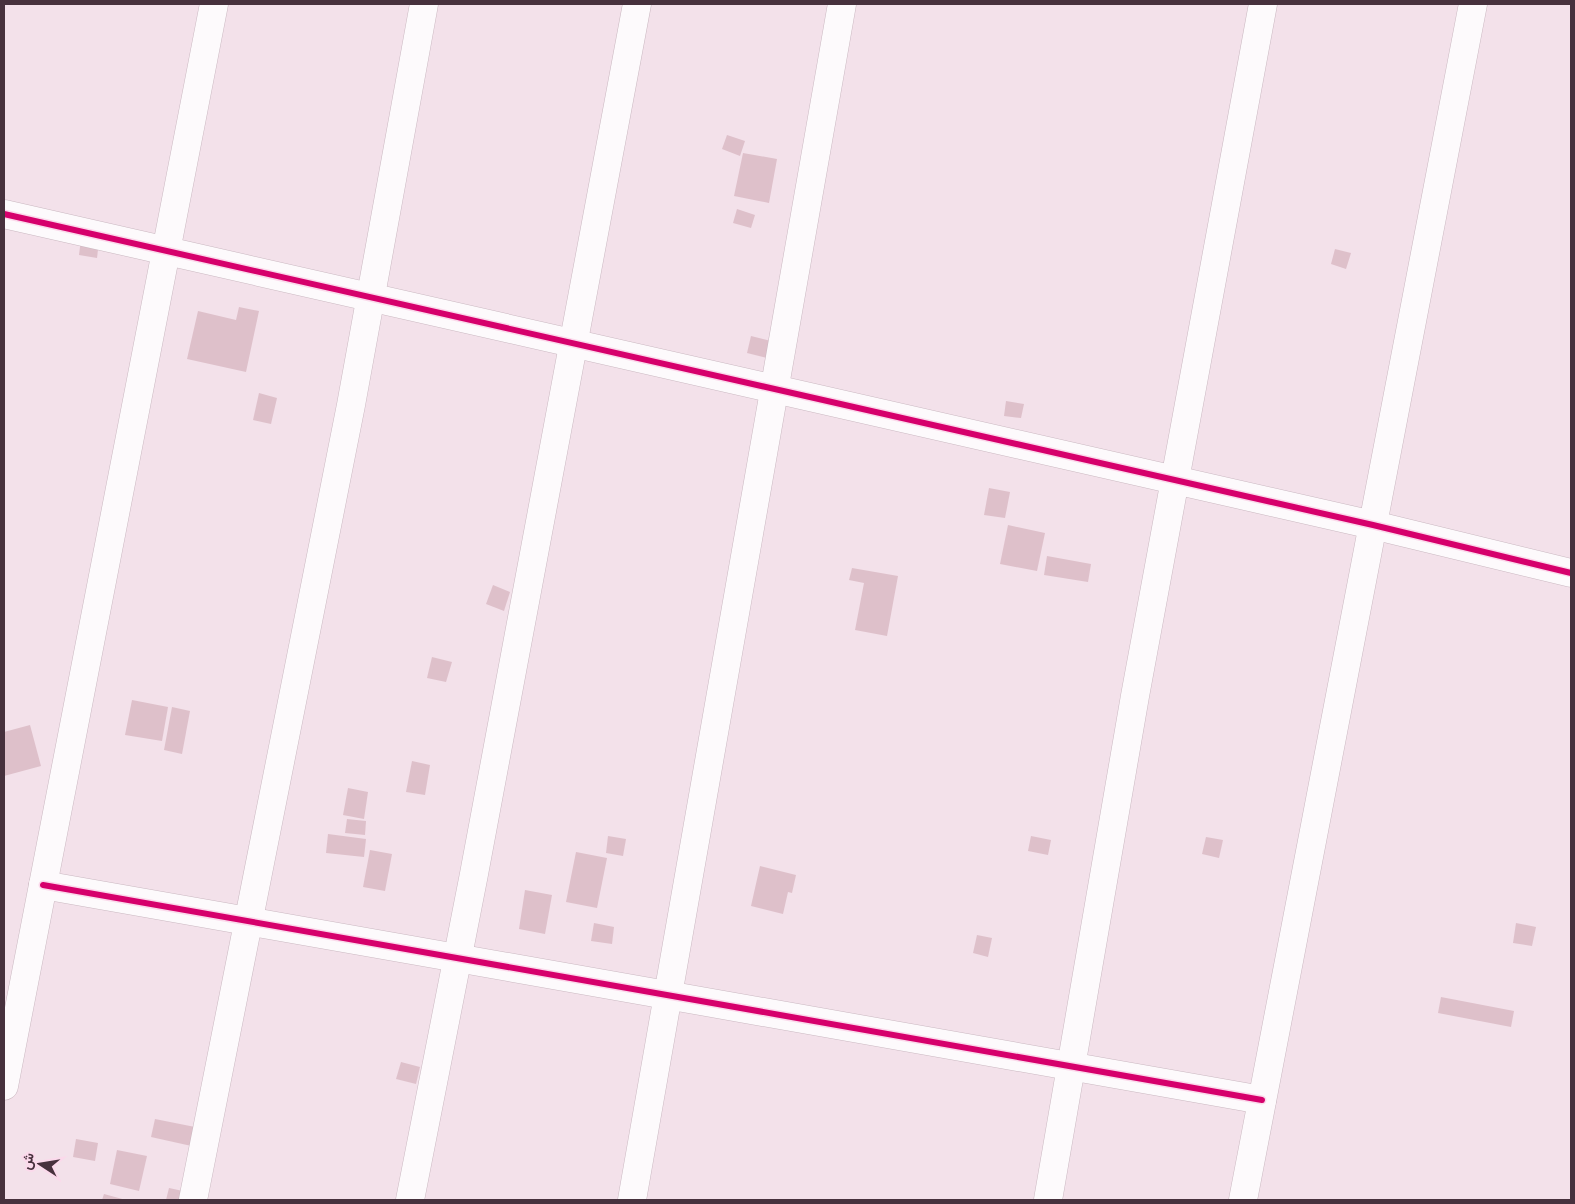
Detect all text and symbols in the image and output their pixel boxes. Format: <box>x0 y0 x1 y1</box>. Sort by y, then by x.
north arrow <box>15 1139 65 1189</box>
text: ش <box>18 1151 38 1171</box>

